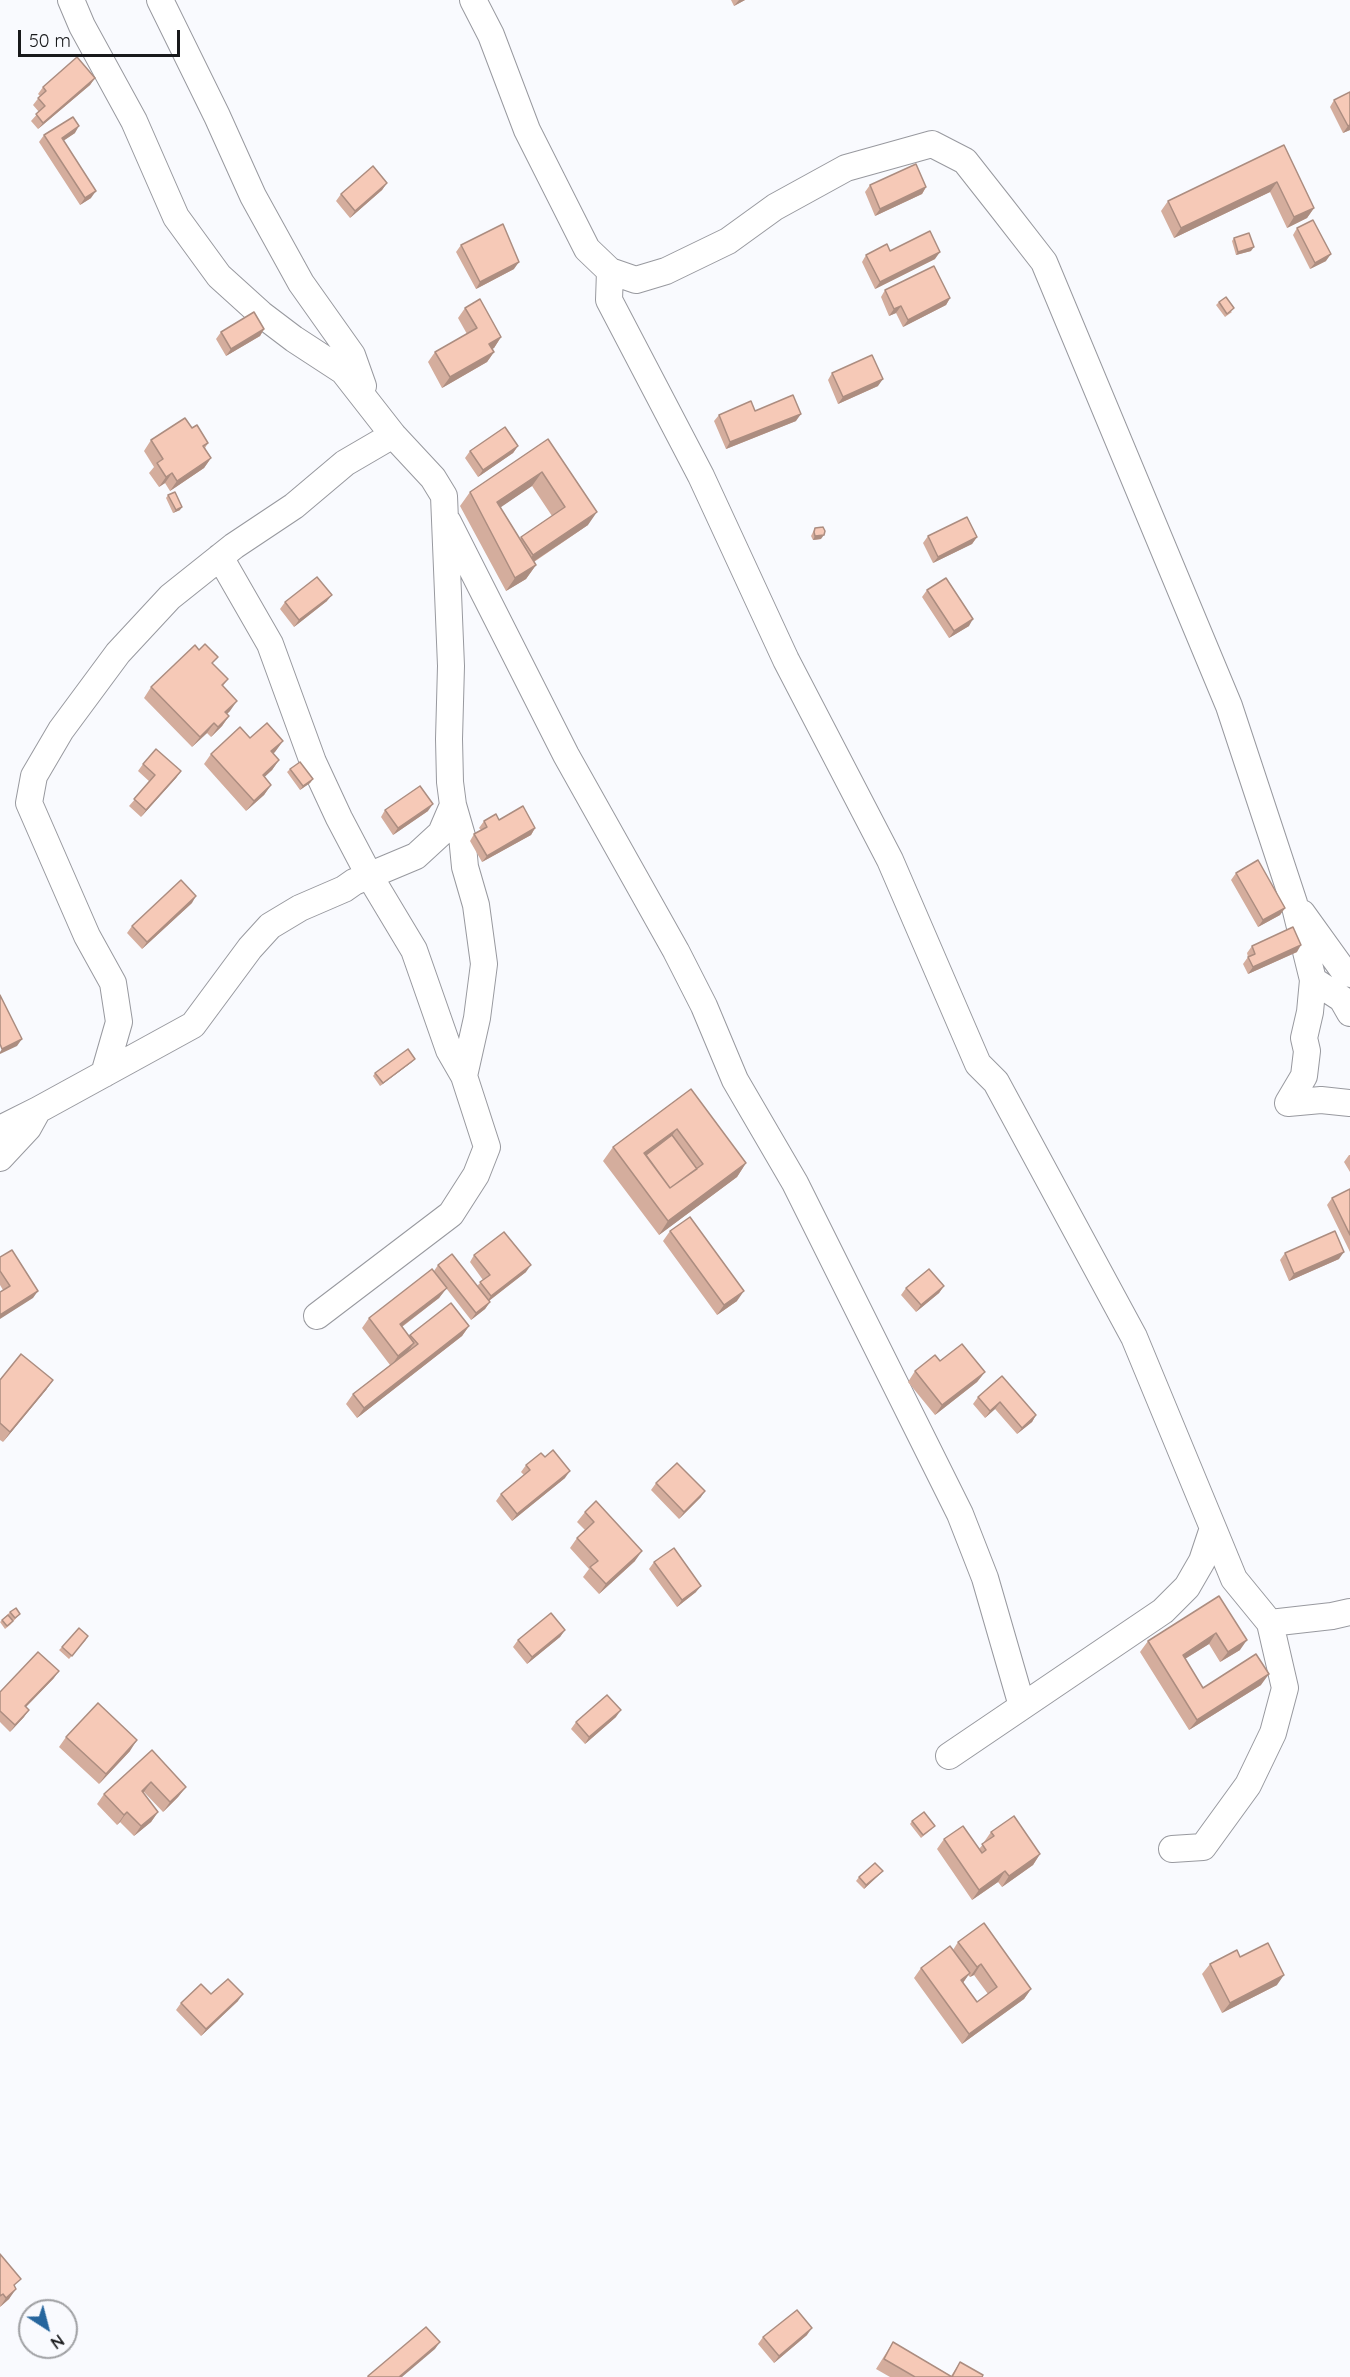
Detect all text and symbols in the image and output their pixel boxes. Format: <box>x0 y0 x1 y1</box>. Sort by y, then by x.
scale bar <box>21 18 183 56</box>
text: 50 m <box>29 29 71 52</box>
north arrow <box>18 2299 78 2359</box>
text: N <box>47 2330 68 2353</box>

